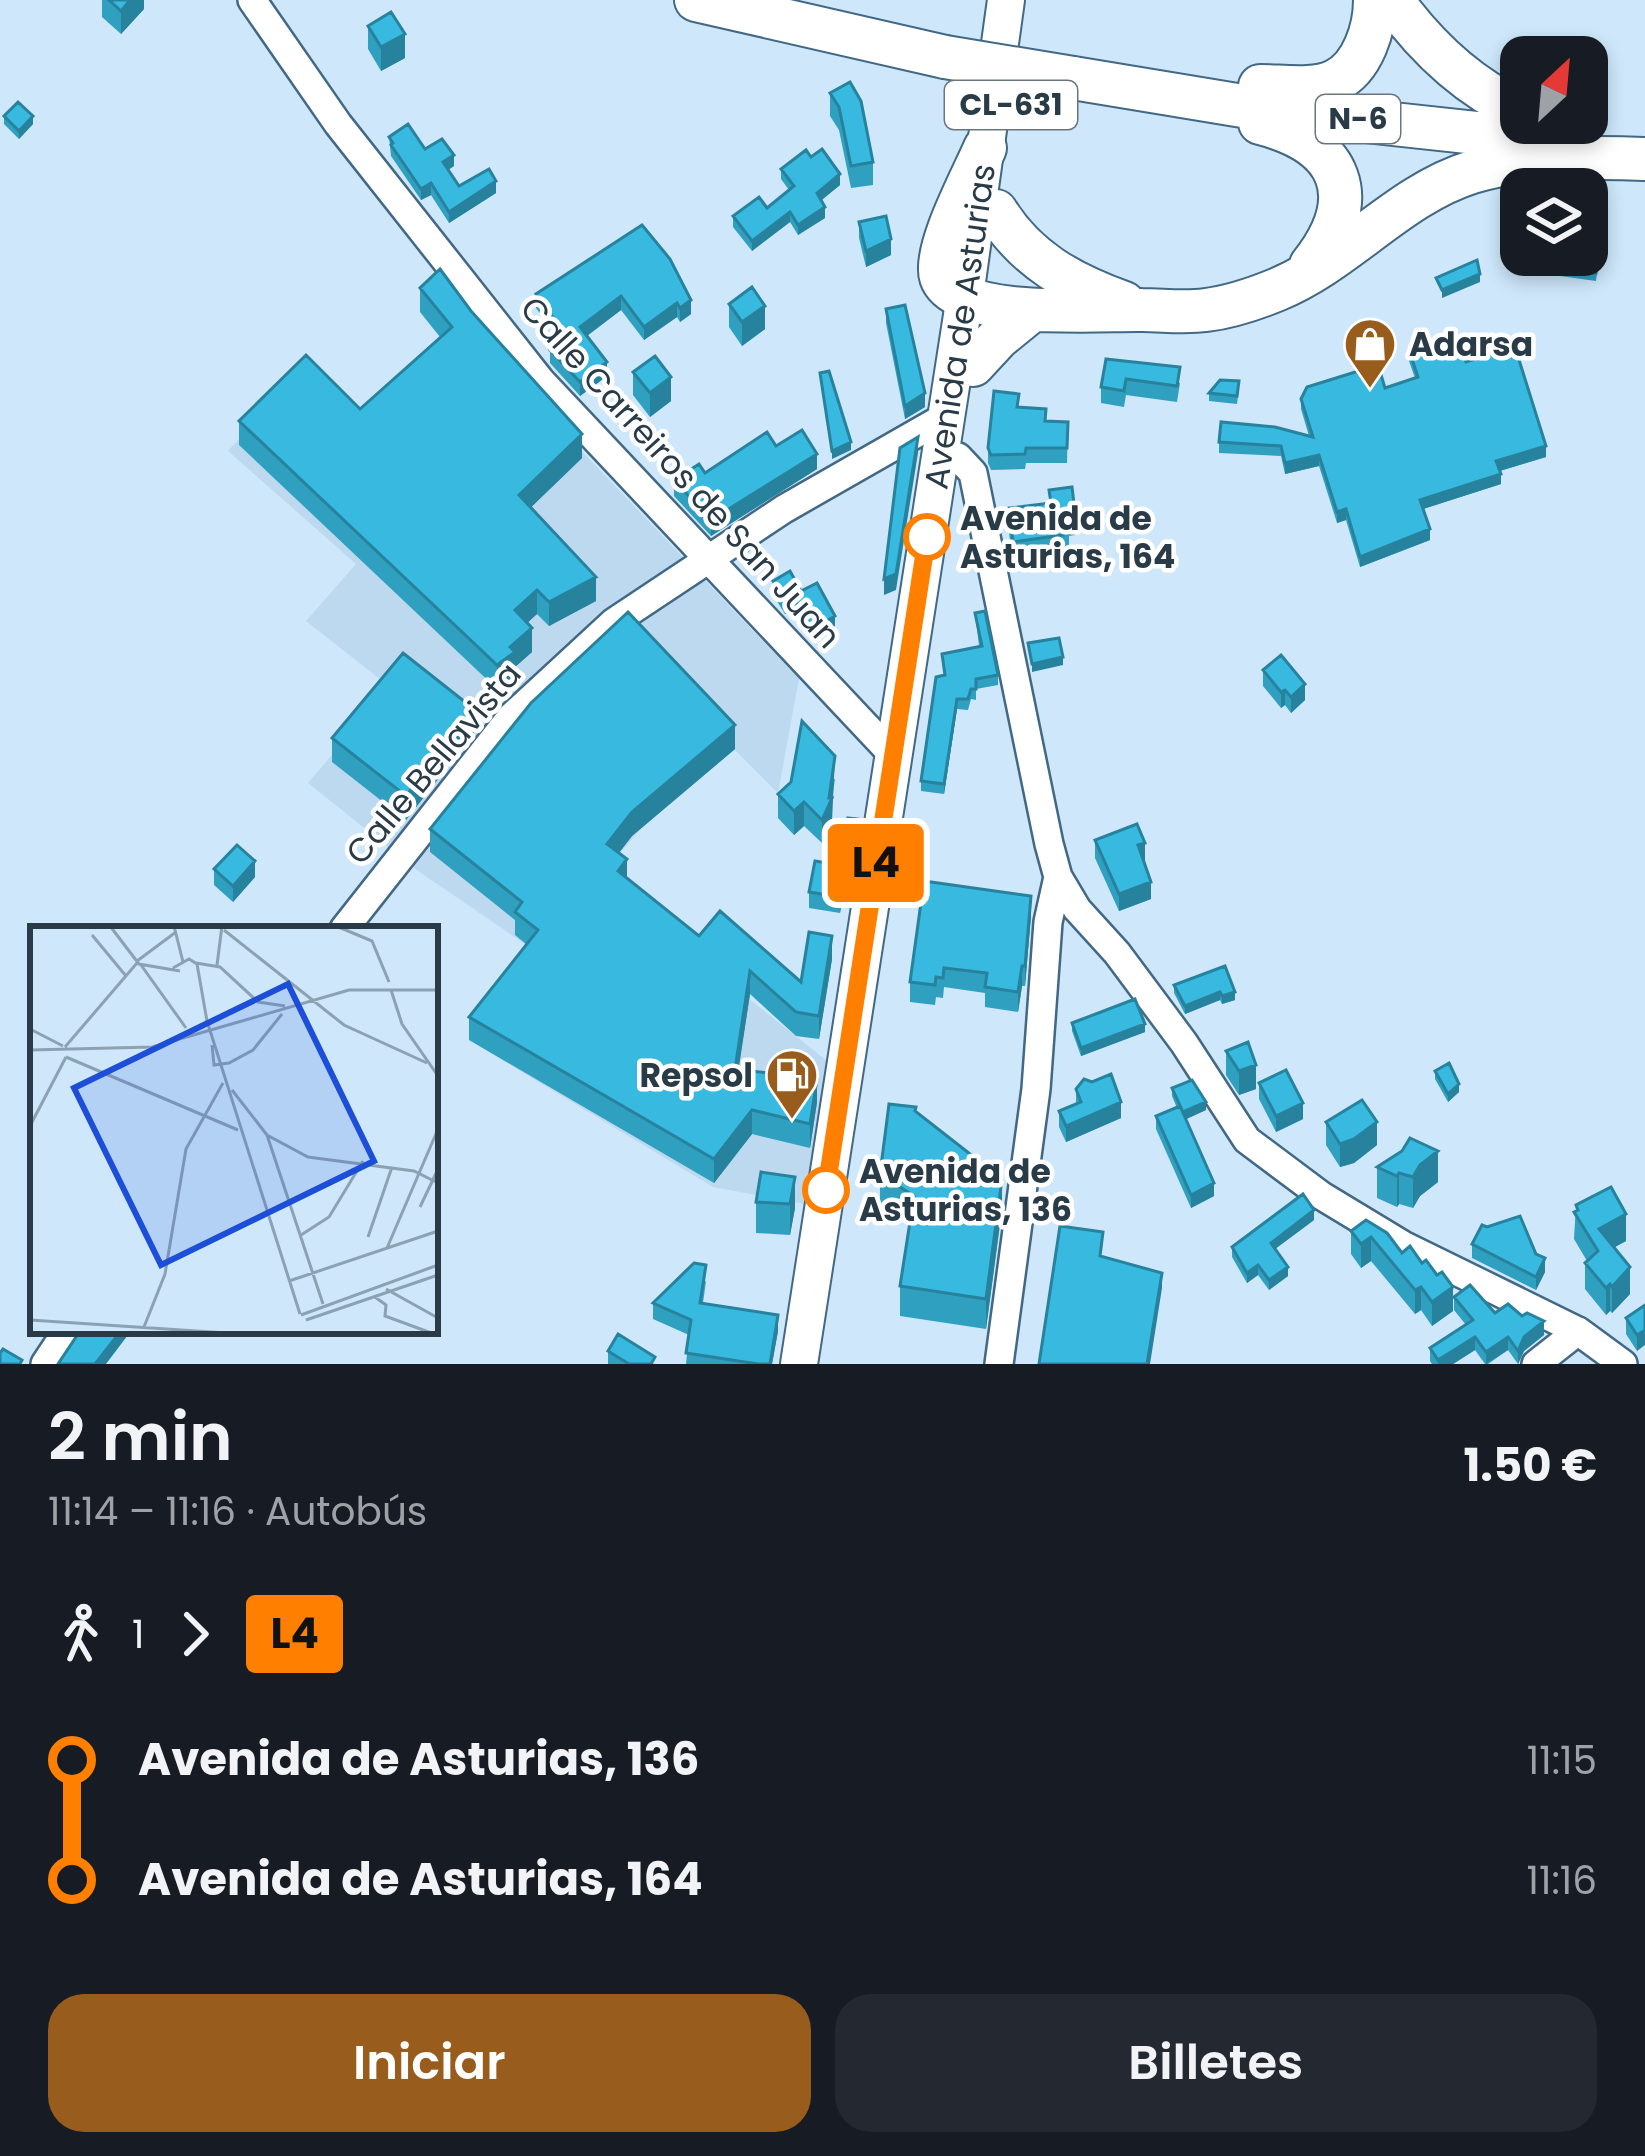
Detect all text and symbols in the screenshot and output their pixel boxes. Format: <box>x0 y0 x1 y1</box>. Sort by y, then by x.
north arrow <box>1500 36 1608 144</box>
map controls <box>1500 36 1608 276</box>
road number: CL-631 <box>945 81 1077 129</box>
road number: N-6 <box>1316 95 1400 143</box>
street label: Avenida de Asturias <box>912 161 1007 492</box>
button: layers <box>1500 168 1608 276</box>
street label: Calle Carreiros de San Juan <box>510 286 852 659</box>
shop icon: Adarsa <box>1342 316 1398 390</box>
place label: Adarsa <box>1409 321 1533 368</box>
place label: Avenida de Asturias, 164 <box>960 495 1175 580</box>
marker: Avenida de Asturias, 164 <box>905 515 949 559</box>
street label: Calle Bellavista <box>335 652 532 874</box>
line badge: L4 <box>822 824 930 902</box>
text: L4 <box>852 833 900 892</box>
inset map <box>30 926 438 1334</box>
fuel station icon: Repsol <box>764 1047 820 1121</box>
place label: Repsol <box>640 1052 753 1099</box>
place label: Avenida de Asturias, 136 <box>859 1148 1072 1233</box>
marker: Avenida de Asturias, 136 <box>804 1168 848 1212</box>
text: 2 min <box>48 1391 233 1483</box>
text: 1.50 € <box>1463 1434 1597 1497</box>
text: 11:14 – 11:16 · Autobús <box>48 1484 427 1539</box>
icon: walk <box>48 1601 114 1667</box>
icon: forward <box>162 1601 228 1667</box>
text: L4 <box>270 1604 319 1663</box>
text: 1 <box>132 1607 144 1662</box>
text: Avenida de Asturias, 136 <box>138 1728 699 1791</box>
text: 11:15 <box>1527 1733 1597 1788</box>
text: Avenida de Asturias, 164 <box>138 1848 703 1911</box>
text: 11:16 <box>1526 1853 1597 1908</box>
button: Iniciar <box>48 1994 811 2132</box>
button: Billetes <box>835 1994 1597 2132</box>

